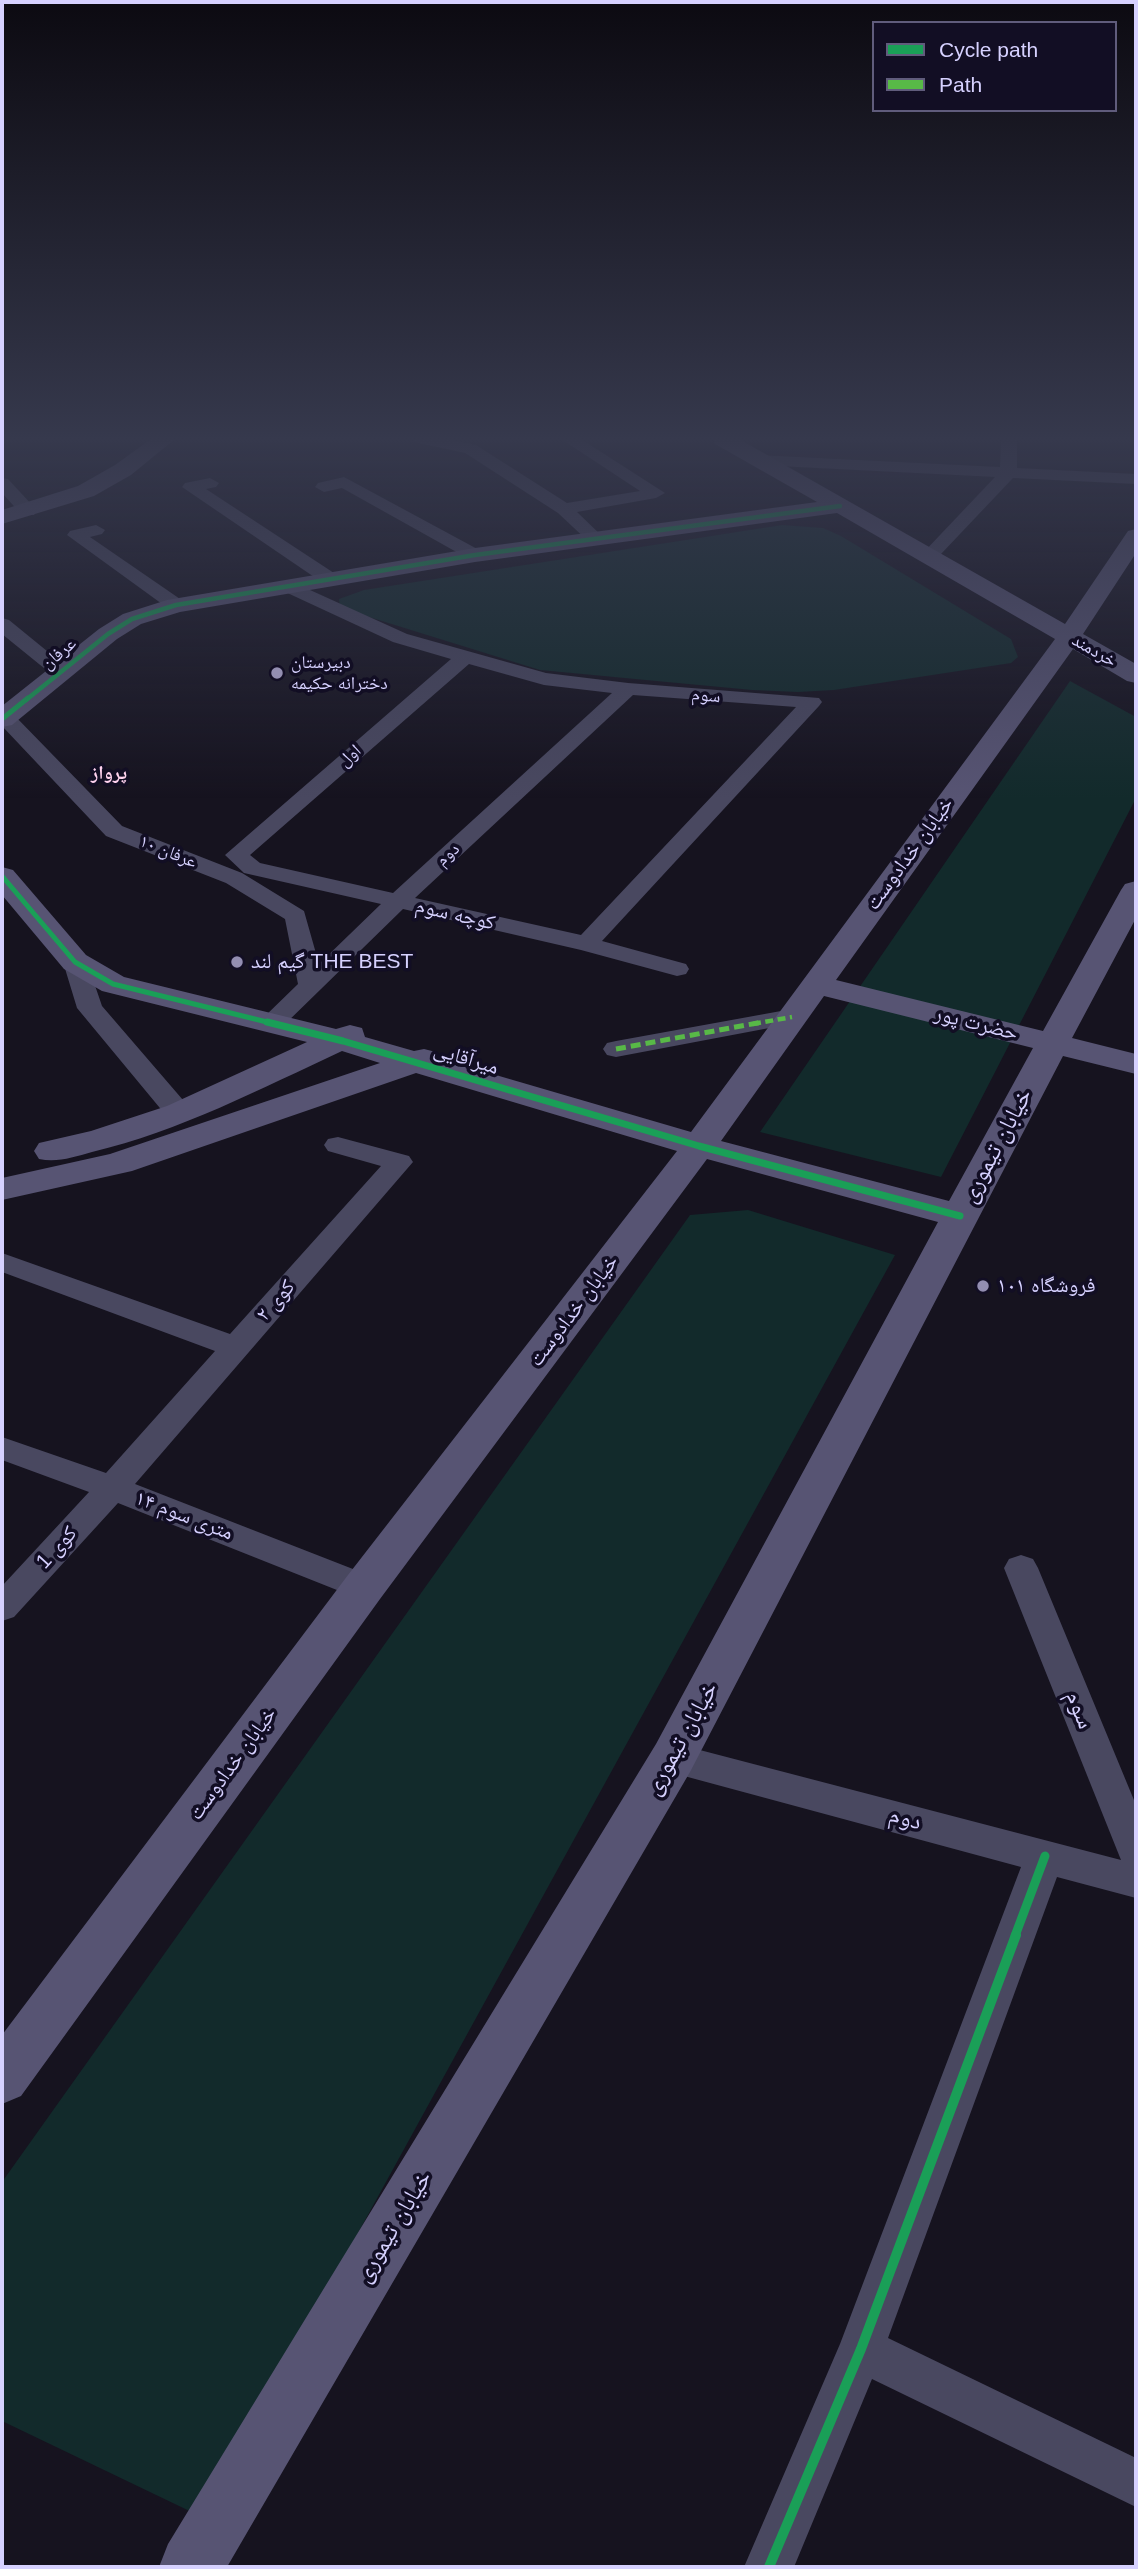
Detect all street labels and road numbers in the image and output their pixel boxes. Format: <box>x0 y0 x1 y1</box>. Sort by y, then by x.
street label: خردمند <box>1068 630 1120 672</box>
street label: عرفان <box>37 633 81 675</box>
street label: سوم <box>691 684 721 708</box>
street label: اول <box>334 740 366 772</box>
street label: خیابان خدادوست <box>861 793 959 915</box>
street label: عرفان ۱۰ <box>136 831 200 873</box>
street label: دوم <box>432 839 464 871</box>
street label: کوچه سوم <box>413 894 497 936</box>
street label: حضرت پور <box>932 1001 1020 1047</box>
street label: میرآقایی <box>431 1037 501 1081</box>
street label: خیابان تیموری <box>955 1084 1039 1208</box>
street label: خیابان خدادوست <box>524 1250 624 1372</box>
street label: کوی ۲ <box>251 1275 301 1327</box>
street label: ۱۴ متری سوم <box>131 1486 237 1546</box>
street label: کوی 1 <box>31 1521 83 1575</box>
street label: خیابان تیموری <box>639 1677 725 1801</box>
street label: سوم <box>1058 1687 1100 1733</box>
street label: خیابان خدادوست <box>184 1703 282 1825</box>
street label: دوم <box>885 1801 925 1837</box>
street label: خیابان تیموری <box>349 2166 439 2288</box>

